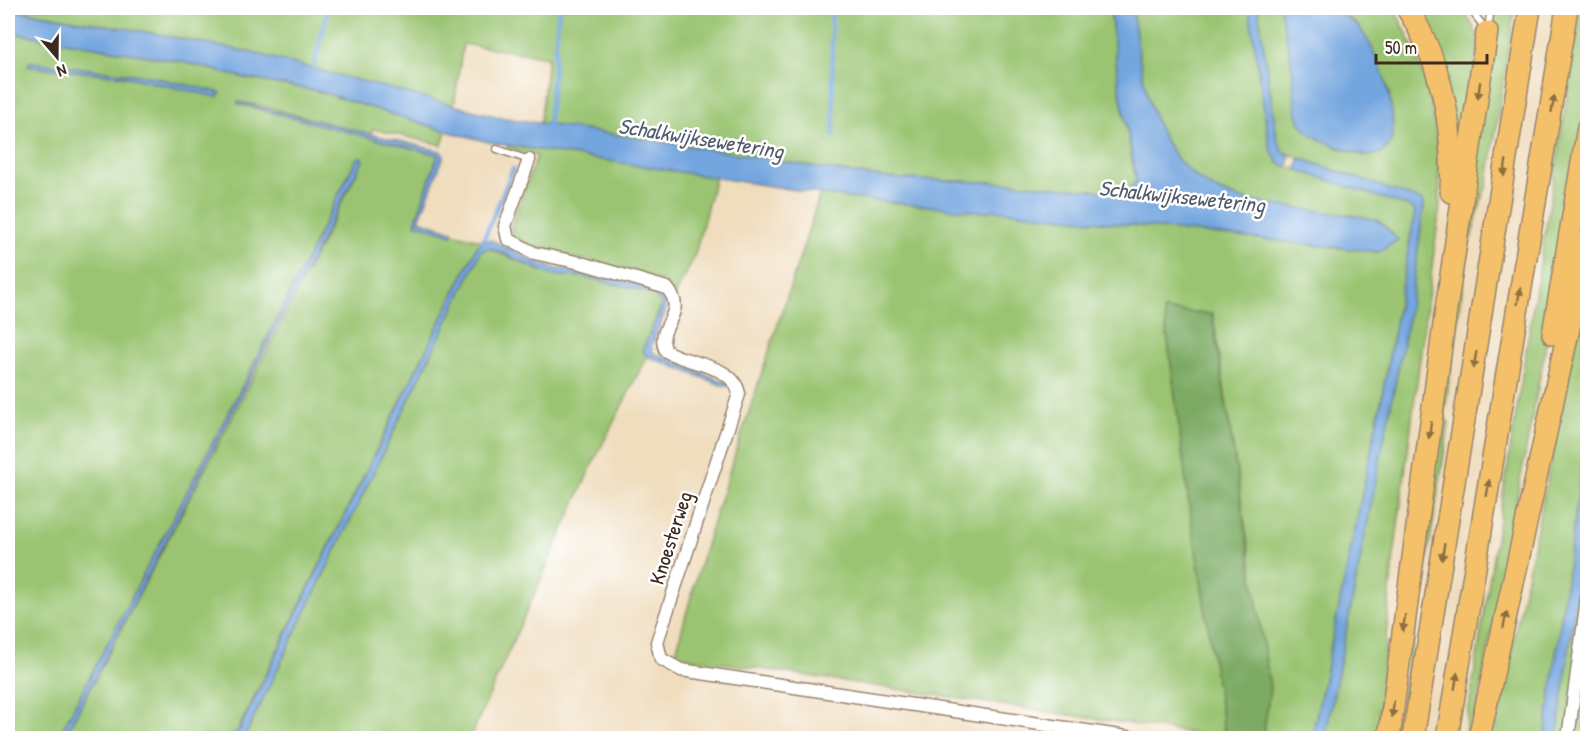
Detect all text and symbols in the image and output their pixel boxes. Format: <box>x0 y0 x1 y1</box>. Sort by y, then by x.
north arrow <box>27 27 87 87</box>
scale bar <box>1376 27 1487 65</box>
text: 50 m <box>1385 35 1417 60</box>
text: N <box>54 59 70 83</box>
one-way arrow <box>1474 80 1483 99</box>
one-way arrow <box>1548 94 1557 113</box>
water label: Schalkwijksewetering <box>616 110 787 166</box>
one-way arrow <box>1500 159 1509 178</box>
water label: Schalkwijksewetering <box>1098 172 1268 220</box>
one-way arrow <box>1515 286 1524 305</box>
one-way arrow <box>1470 350 1479 369</box>
one-way arrow <box>1425 420 1435 439</box>
one-way arrow <box>1483 479 1492 498</box>
street label: Knoesterweg <box>642 487 699 588</box>
one-way arrow <box>1438 543 1447 562</box>
one-way arrow <box>1501 610 1510 629</box>
one-way arrow <box>1399 614 1409 633</box>
one-way arrow <box>1452 671 1461 690</box>
one-way arrow <box>1388 700 1397 719</box>

